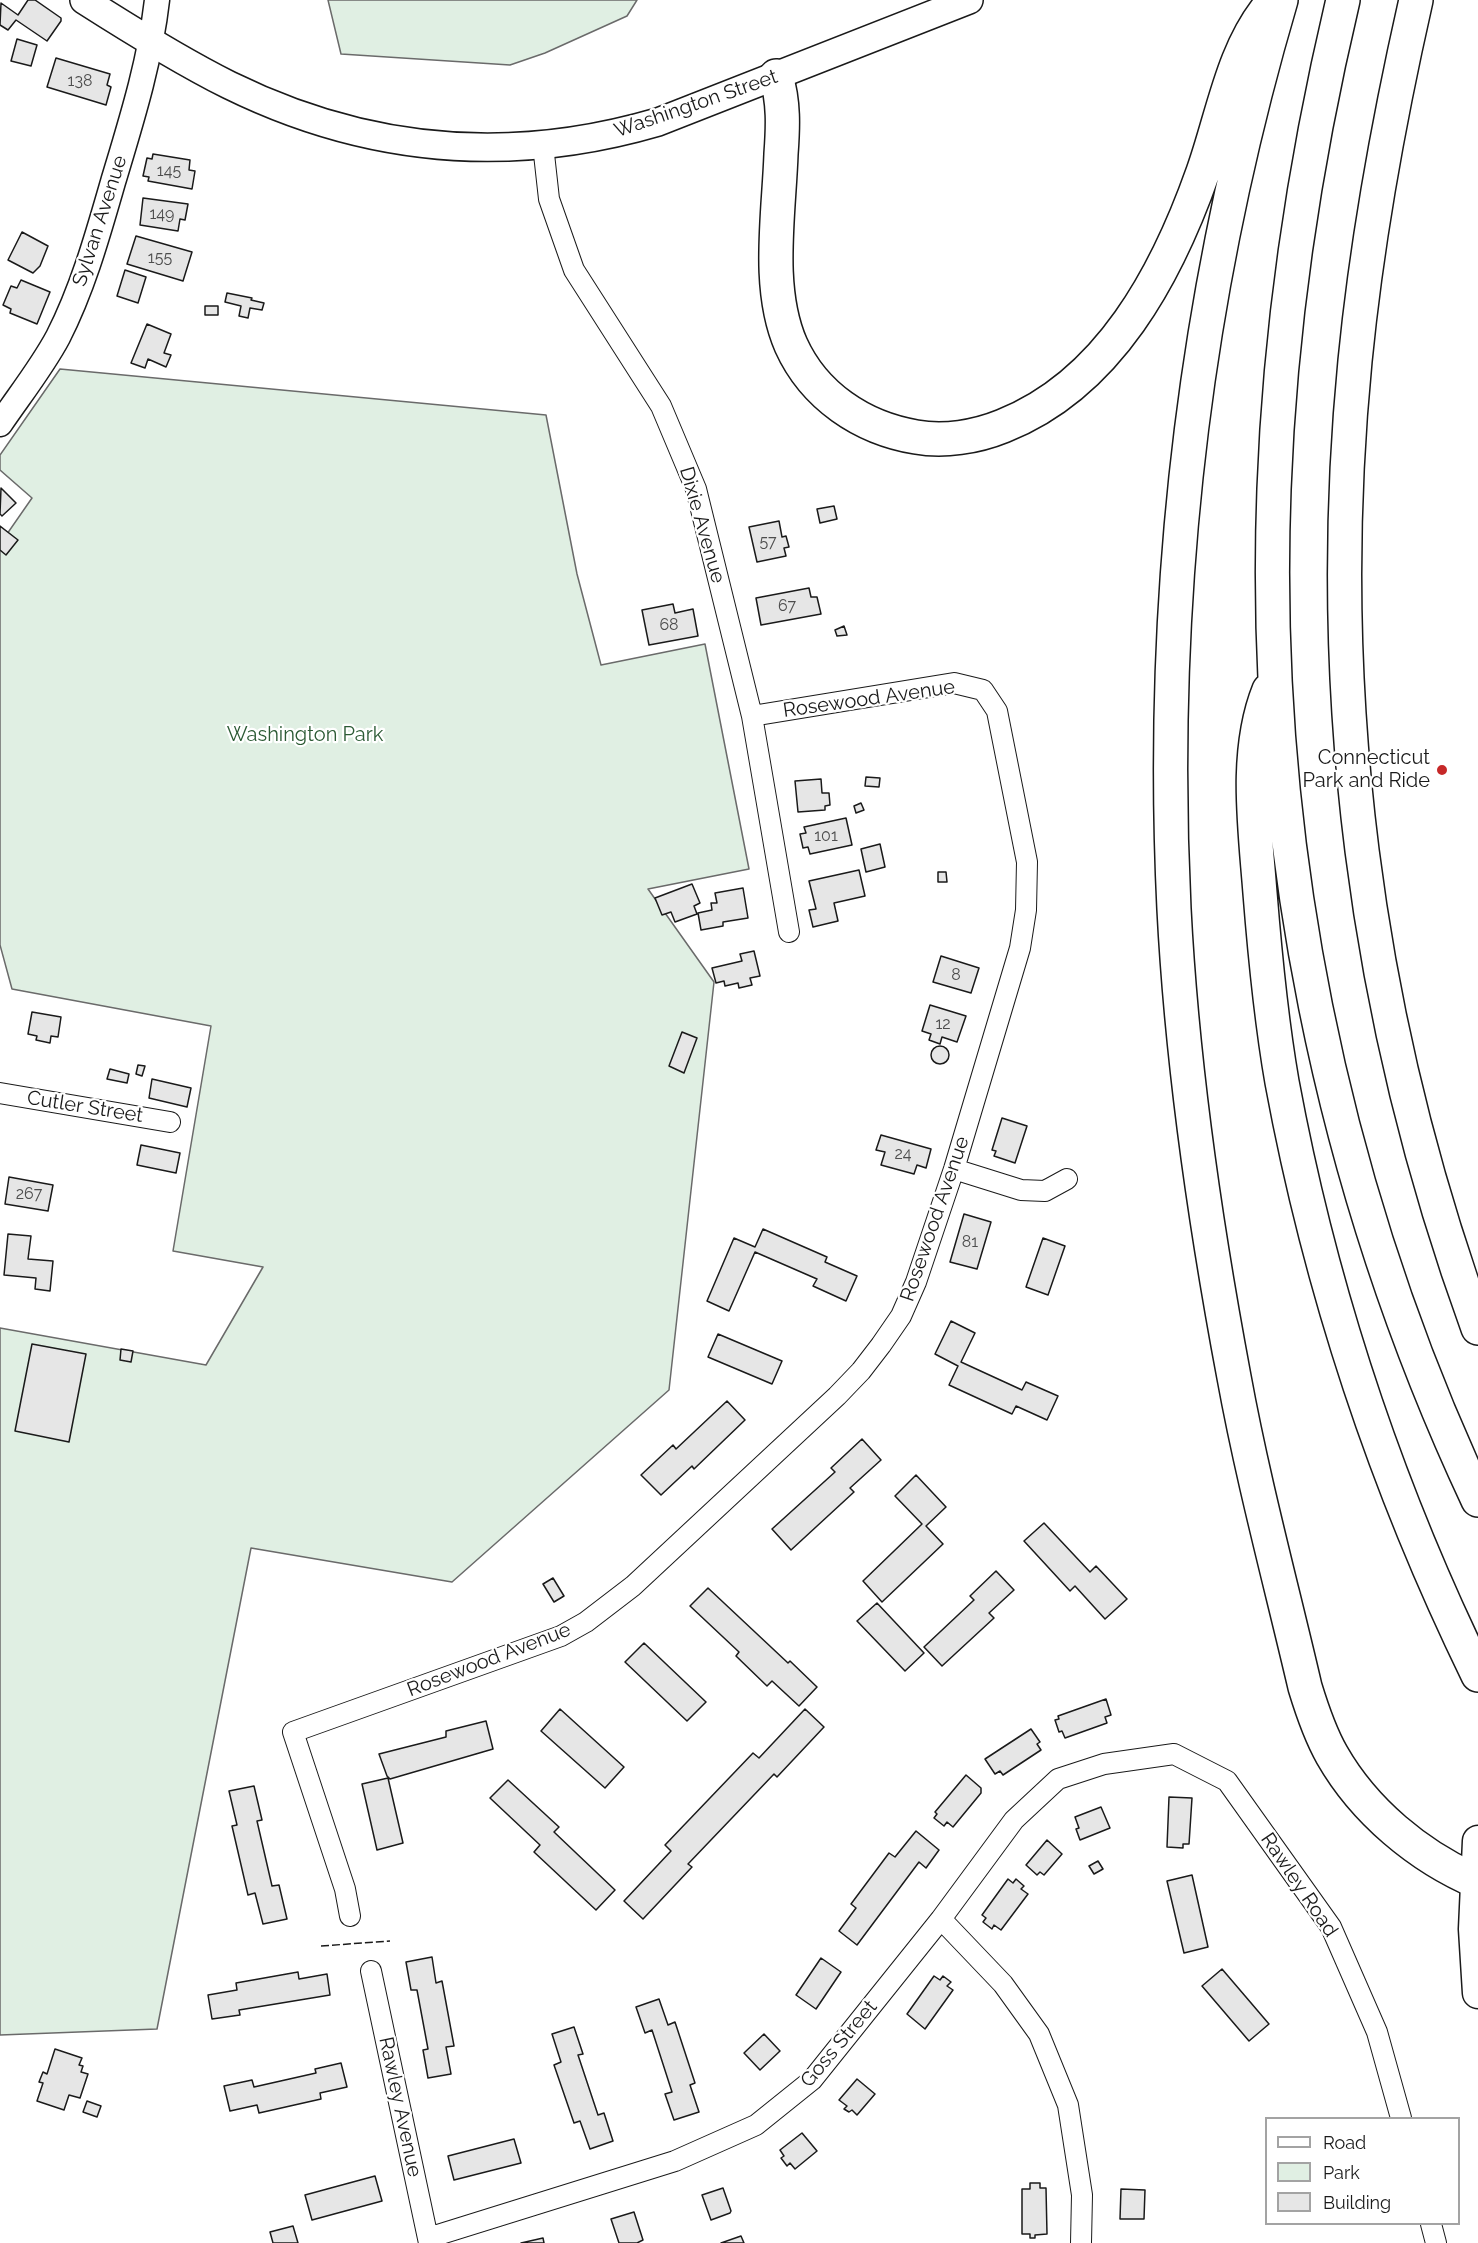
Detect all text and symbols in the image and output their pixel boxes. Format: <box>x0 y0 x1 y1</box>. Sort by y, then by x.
street label: Washington Street <box>611 65 781 143</box>
house number: 138 <box>68 71 92 91</box>
street label: Sylvan Avenue <box>68 153 132 289</box>
house number: 145 <box>157 161 181 181</box>
house number: 149 <box>150 204 174 224</box>
house number: 155 <box>148 248 172 268</box>
street label: Dixie Avenue <box>674 464 730 586</box>
house number: 57 <box>759 532 777 552</box>
house number: 67 <box>778 596 796 616</box>
house number: 68 <box>659 615 679 635</box>
street label: Rosewood Avenue <box>782 675 956 723</box>
park label: Washington Park <box>227 723 383 747</box>
place label: Connecticut Park and Ride <box>1302 746 1430 793</box>
marker: Connecticut Park and Ride <box>1435 763 1449 777</box>
house number: 101 <box>814 826 838 846</box>
house number: 8 <box>951 965 961 985</box>
house number: 12 <box>935 1014 951 1034</box>
street label: Cutler Street <box>25 1086 145 1128</box>
street label: Rosewood Avenue <box>895 1133 975 1305</box>
house number: 24 <box>894 1144 912 1164</box>
house number: 267 <box>16 1184 42 1204</box>
house number: 81 <box>962 1232 978 1252</box>
street label: Rosewood Avenue <box>404 1618 574 1702</box>
street label: Rawley Road <box>1255 1828 1343 1942</box>
street label: Goss Street <box>796 1996 882 2092</box>
street label: Rawley Avenue <box>373 2035 427 2179</box>
legend <box>1265 2117 1460 2225</box>
text: Road <box>1323 2132 1366 2153</box>
text: Park <box>1323 2162 1360 2183</box>
text: Building <box>1323 2192 1391 2213</box>

